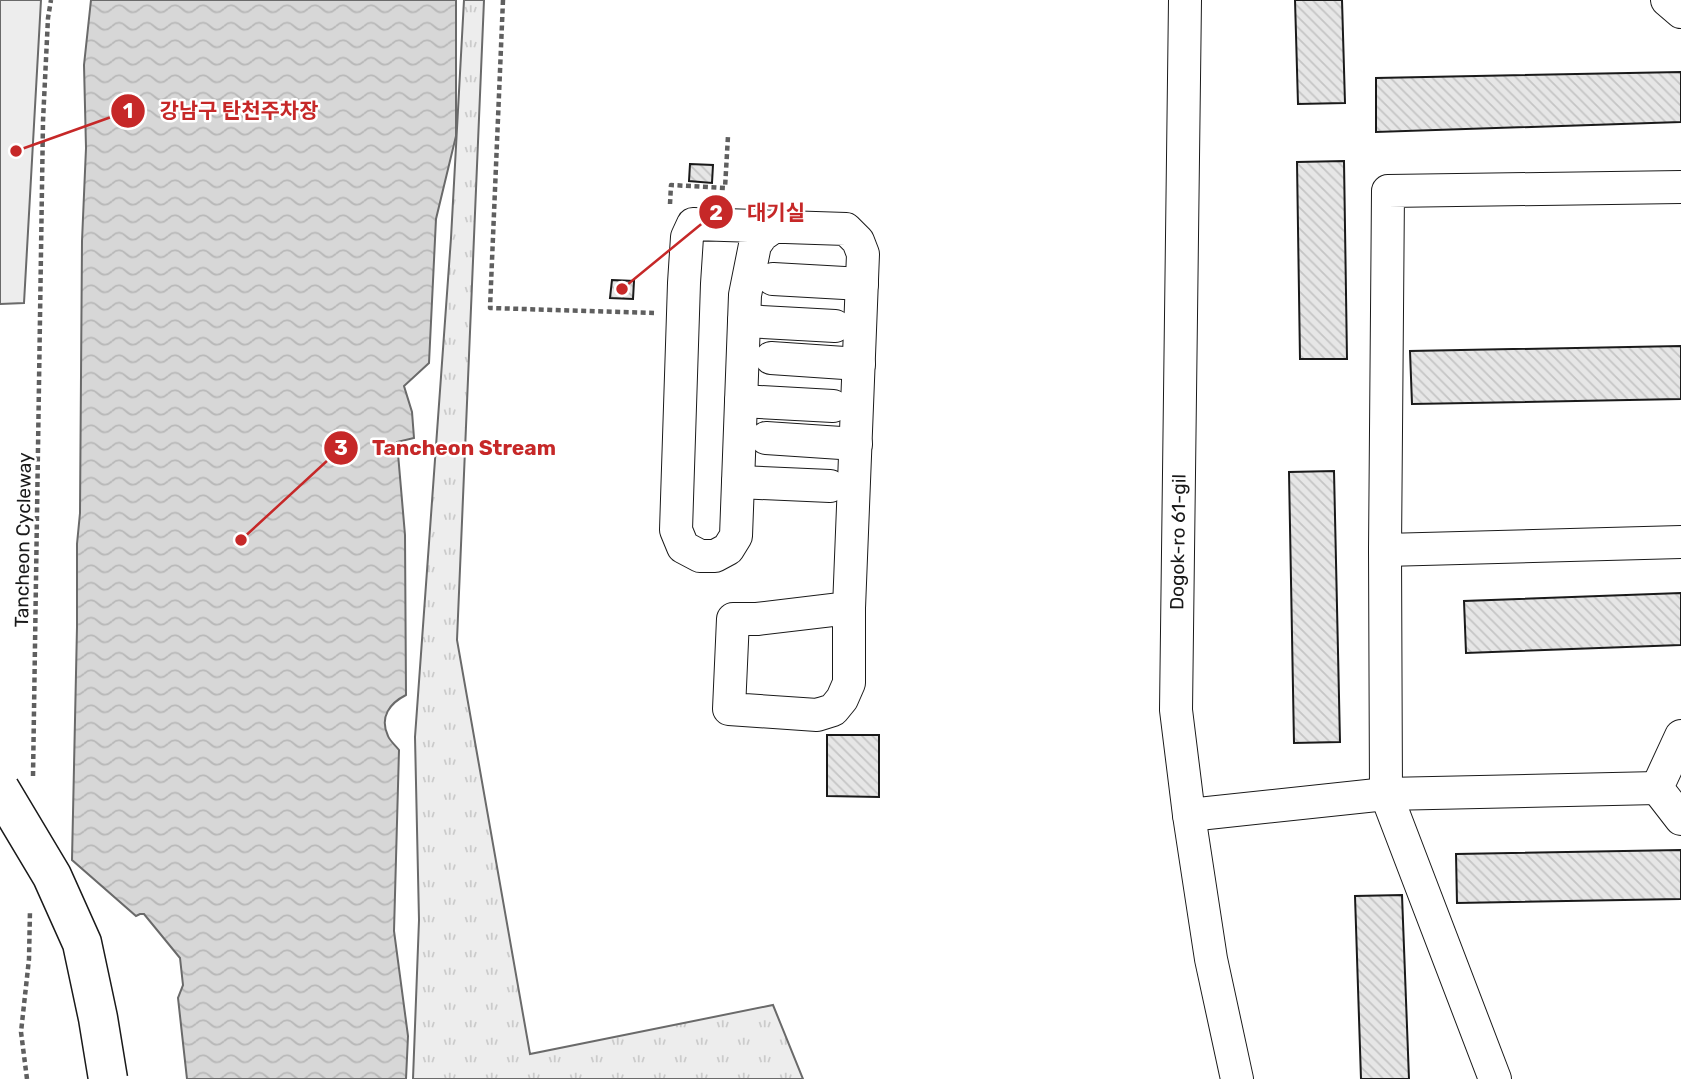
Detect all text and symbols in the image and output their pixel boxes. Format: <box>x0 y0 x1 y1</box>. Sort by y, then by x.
callout: 강남구 탄천주차장 <box>111 90 333 132</box>
text: 1 <box>123 98 133 123</box>
text: 강남구 탄천주차장 <box>159 98 319 123</box>
callout: 대기실 <box>698 191 819 233</box>
text: 2 <box>709 200 723 225</box>
text: 대기실 <box>747 200 805 225</box>
callout: Tancheon Stream <box>323 427 570 469</box>
text: 3 <box>334 435 348 460</box>
text: Tancheon Stream <box>372 435 556 460</box>
street label: Tancheon Cycleway <box>10 452 36 628</box>
street label: Dogok-ro 61-gil <box>1165 474 1191 610</box>

